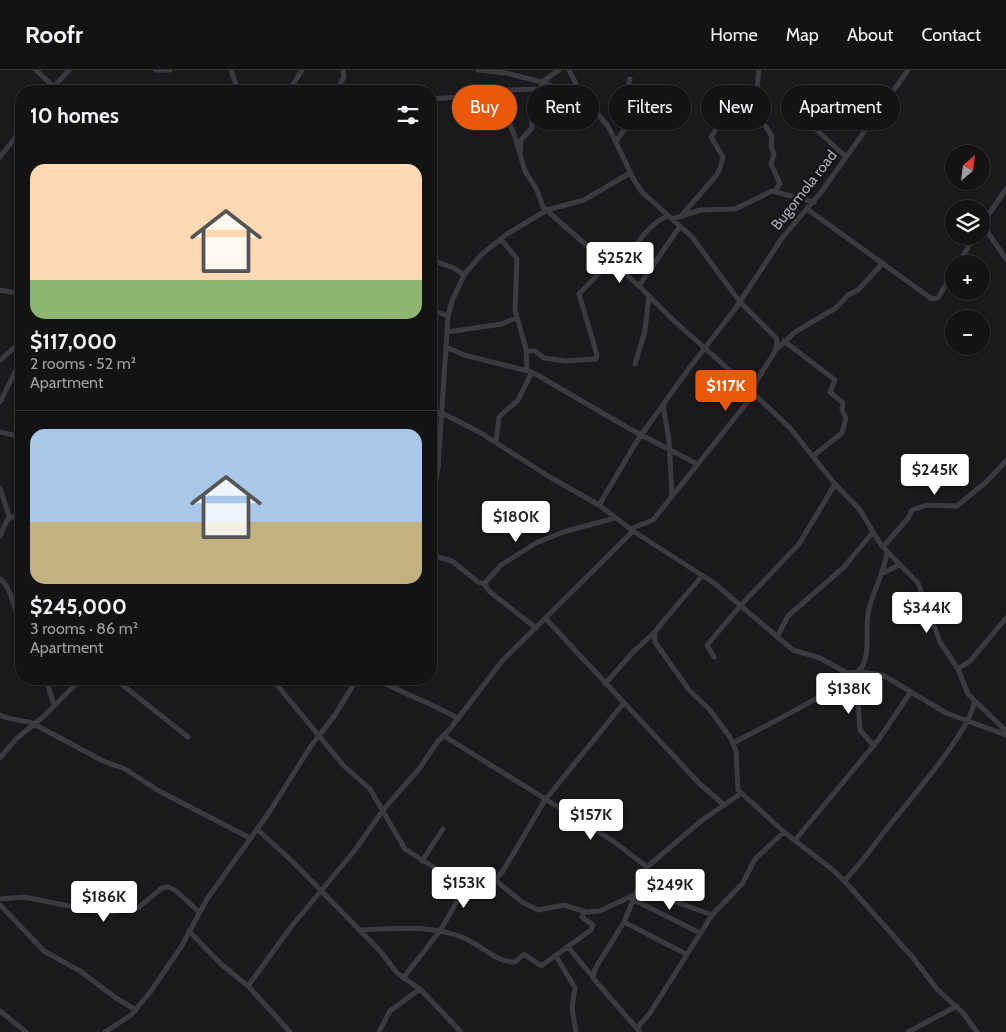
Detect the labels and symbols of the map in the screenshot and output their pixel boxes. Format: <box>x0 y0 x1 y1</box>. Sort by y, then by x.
north arrow <box>945 145 990 190</box>
street label: Bugomola road <box>767 147 841 233</box>
pin: $252K <box>585 242 655 284</box>
pin: $117K <box>691 370 761 412</box>
pin: $245K <box>900 454 970 496</box>
pin: $180K <box>481 500 551 543</box>
pin: $344K <box>892 592 962 634</box>
pin: $138K <box>814 672 884 715</box>
pin: $157K <box>556 798 626 841</box>
pin: $153K <box>429 866 499 909</box>
pin: $249K <box>635 868 705 911</box>
pin: $186K <box>69 880 139 923</box>

